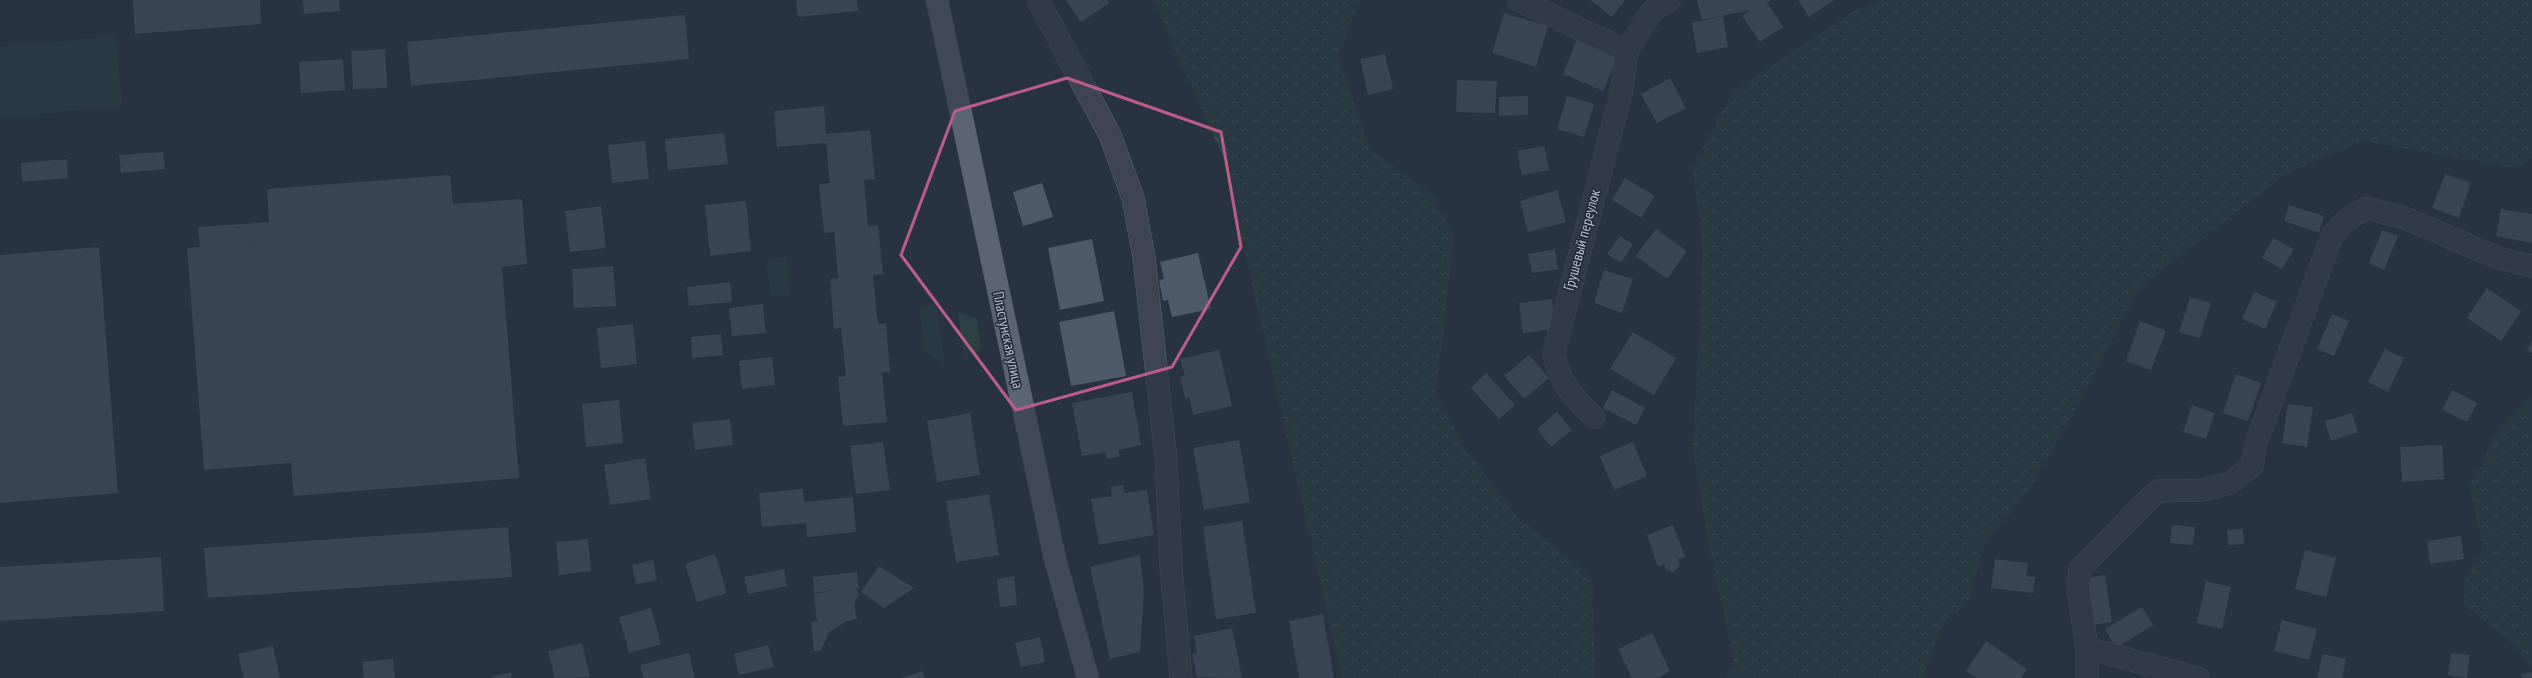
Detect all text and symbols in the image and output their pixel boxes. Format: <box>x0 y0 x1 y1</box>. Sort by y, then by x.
street label: Грушевый переулок <box>1559 187 1604 293</box>
street label: Пластунская улица <box>989 290 1028 390</box>

